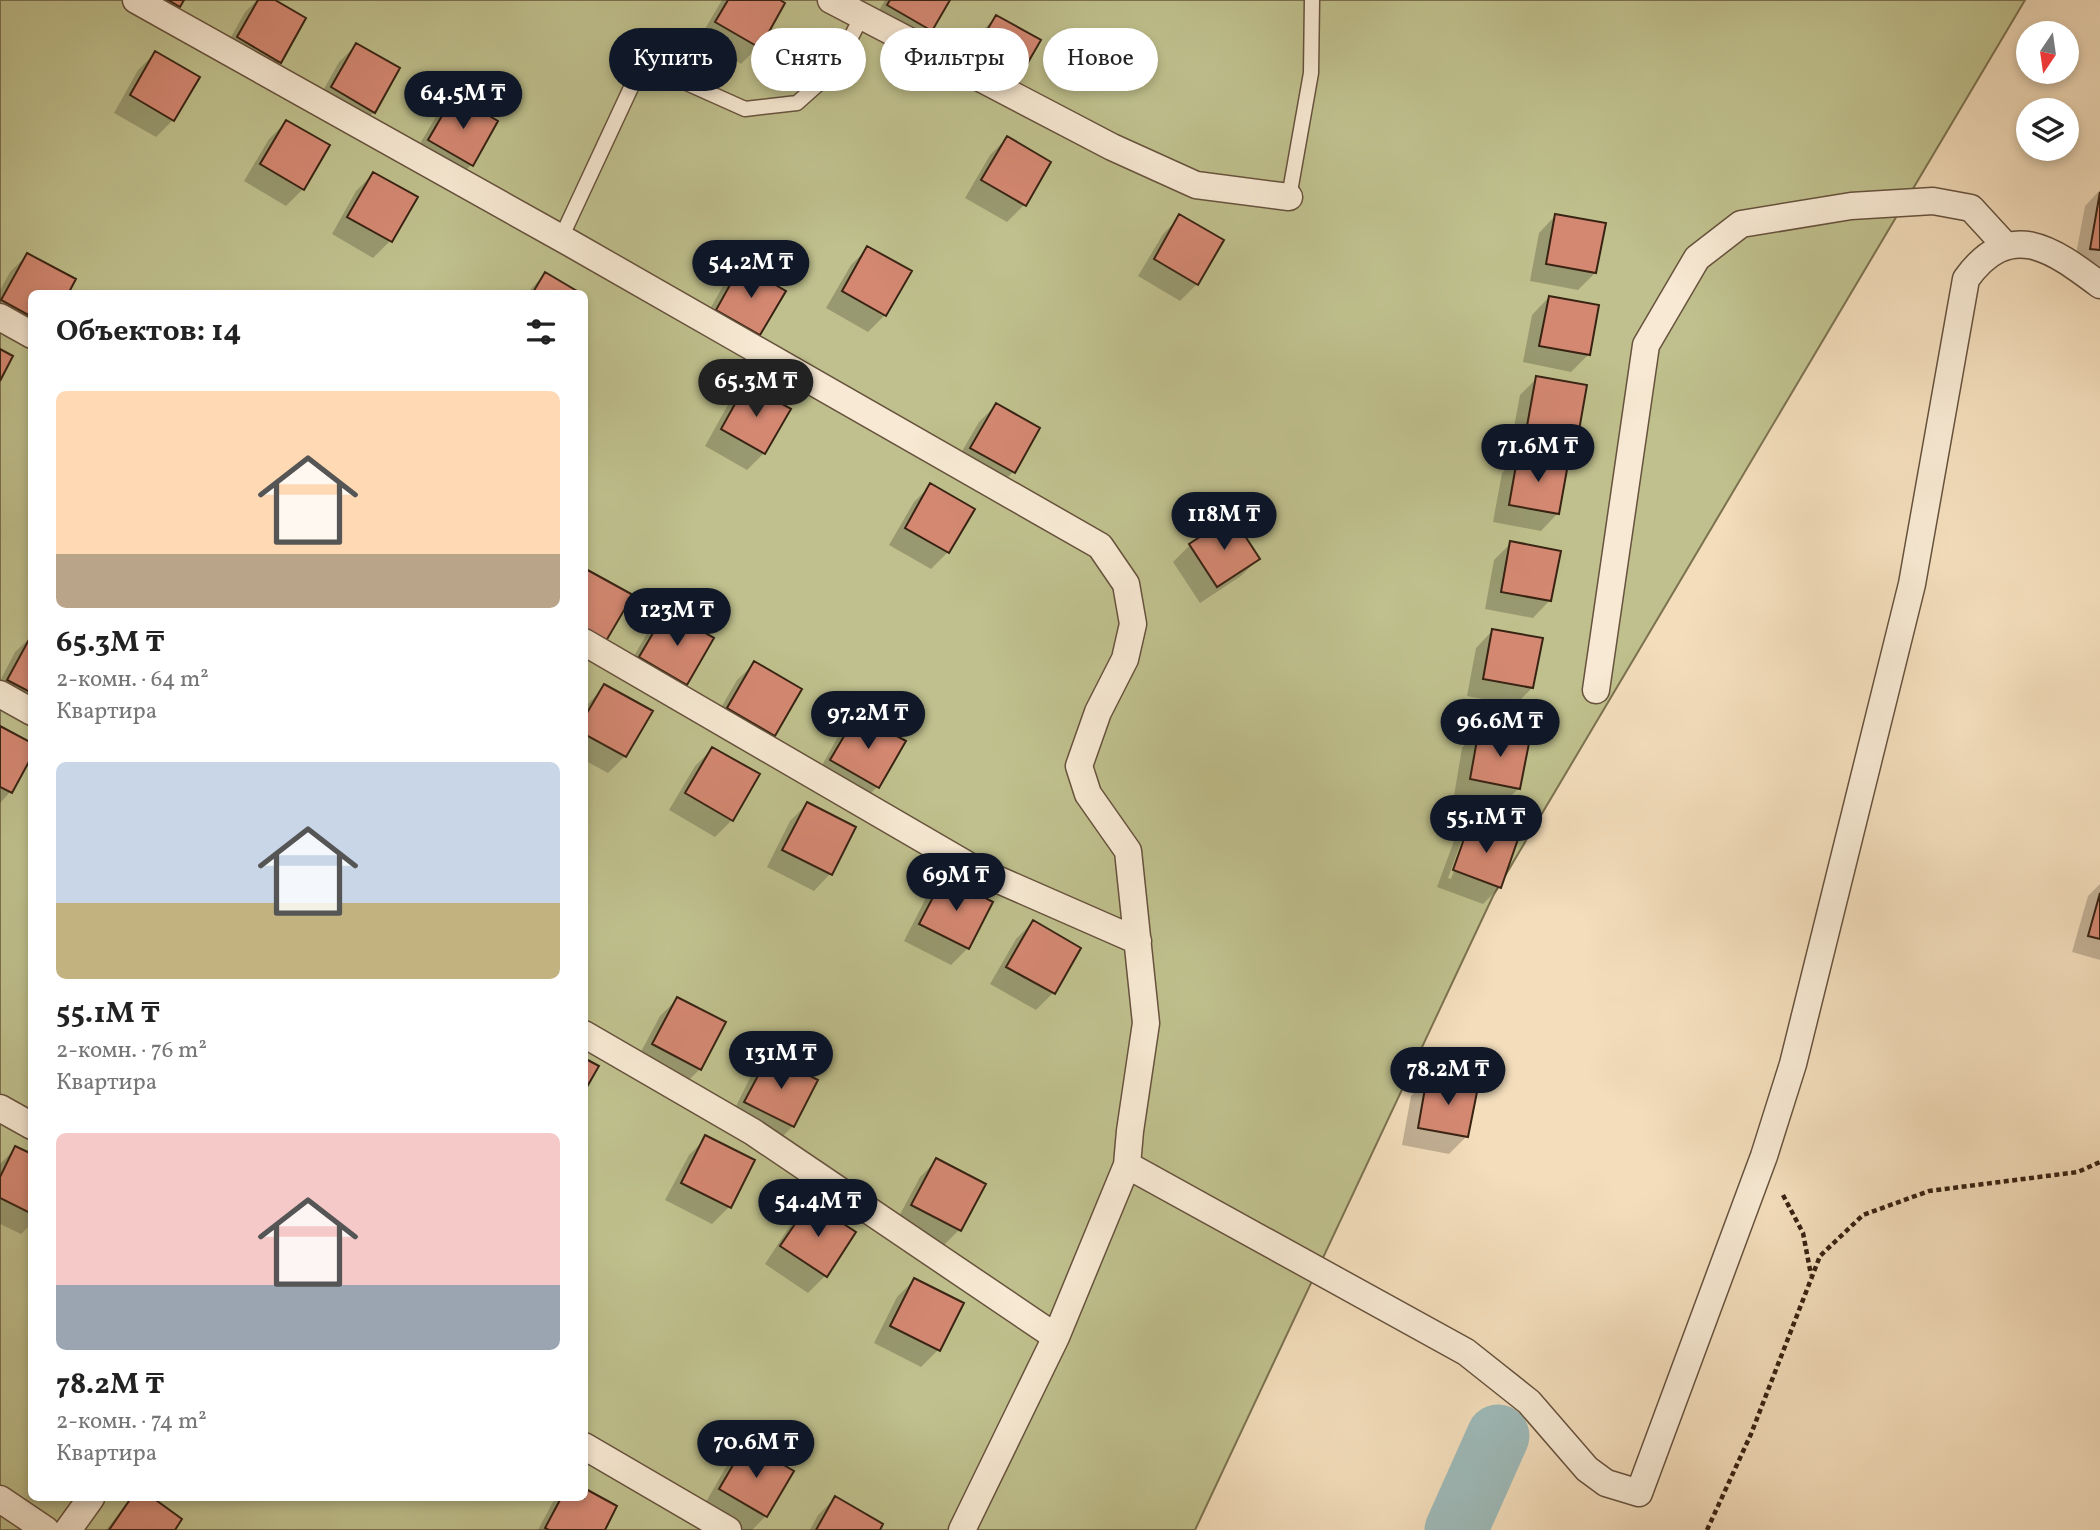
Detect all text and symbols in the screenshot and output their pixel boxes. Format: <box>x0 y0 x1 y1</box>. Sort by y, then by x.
north arrow <box>2016 21 2079 84</box>
map controls <box>2016 21 2079 161</box>
chip: Купить <box>609 28 737 91</box>
chip: Снять <box>751 28 866 91</box>
chip: Фильтры <box>880 28 1029 91</box>
chip: Новое <box>1043 28 1158 91</box>
pin: 64.5M ₸ <box>398 72 528 131</box>
text: 64.5M ₸ <box>420 78 506 110</box>
button: layers <box>2016 98 2079 161</box>
pin: 54.2M ₸ <box>686 240 816 300</box>
text: 54.2M ₸ <box>708 247 794 279</box>
text: Объектов: 14 <box>56 311 241 353</box>
icon: filters <box>522 313 560 351</box>
pin: 65.3M ₸ <box>691 360 821 419</box>
text: 65.3M ₸ <box>714 366 798 398</box>
pin: 71.6M ₸ <box>1473 424 1603 484</box>
text: 71.6M ₸ <box>1497 431 1579 463</box>
icon: home <box>245 437 371 563</box>
pin: 118M ₸ <box>1167 492 1281 552</box>
text: 118M ₸ <box>1188 499 1260 531</box>
pin: 123M ₸ <box>620 588 734 648</box>
text: 123M ₸ <box>640 595 714 627</box>
text: 65.3M ₸ <box>56 622 165 664</box>
text: 2-комн. · 64 m² <box>56 664 209 696</box>
pin: 97.2M ₸ <box>803 692 933 751</box>
text: Квартира <box>56 696 157 728</box>
text: 97.2M ₸ <box>827 698 909 730</box>
pin: 96.6M ₸ <box>1435 700 1565 759</box>
text: 96.6M ₸ <box>1457 706 1543 738</box>
pin: 55.1M ₸ <box>1421 796 1551 855</box>
text: 55.1M ₸ <box>1446 802 1526 834</box>
icon: home <box>245 808 371 934</box>
pin: 69M ₸ <box>907 853 1005 913</box>
text: 69M ₸ <box>922 860 990 892</box>
text: 55.1M ₸ <box>56 993 160 1035</box>
pin: 131M ₸ <box>724 1032 838 1091</box>
text: 2-комн. · 76 m² <box>56 1035 207 1067</box>
text: 131M ₸ <box>745 1038 817 1070</box>
pin: 78.2M ₸ <box>1383 1048 1513 1107</box>
text: 78.2M ₸ <box>1406 1054 1490 1086</box>
text: Квартира <box>56 1067 157 1099</box>
icon: home <box>245 1179 371 1305</box>
pin: 54.4M ₸ <box>753 1180 883 1239</box>
text: 54.4M ₸ <box>774 1186 862 1218</box>
text: 78.2M ₸ <box>56 1364 165 1406</box>
text: 2-комн. · 74 m² <box>56 1406 207 1438</box>
pin: 70.6M ₸ <box>691 1420 821 1480</box>
text: 70.6M ₸ <box>713 1427 799 1459</box>
text: Квартира <box>56 1438 157 1470</box>

